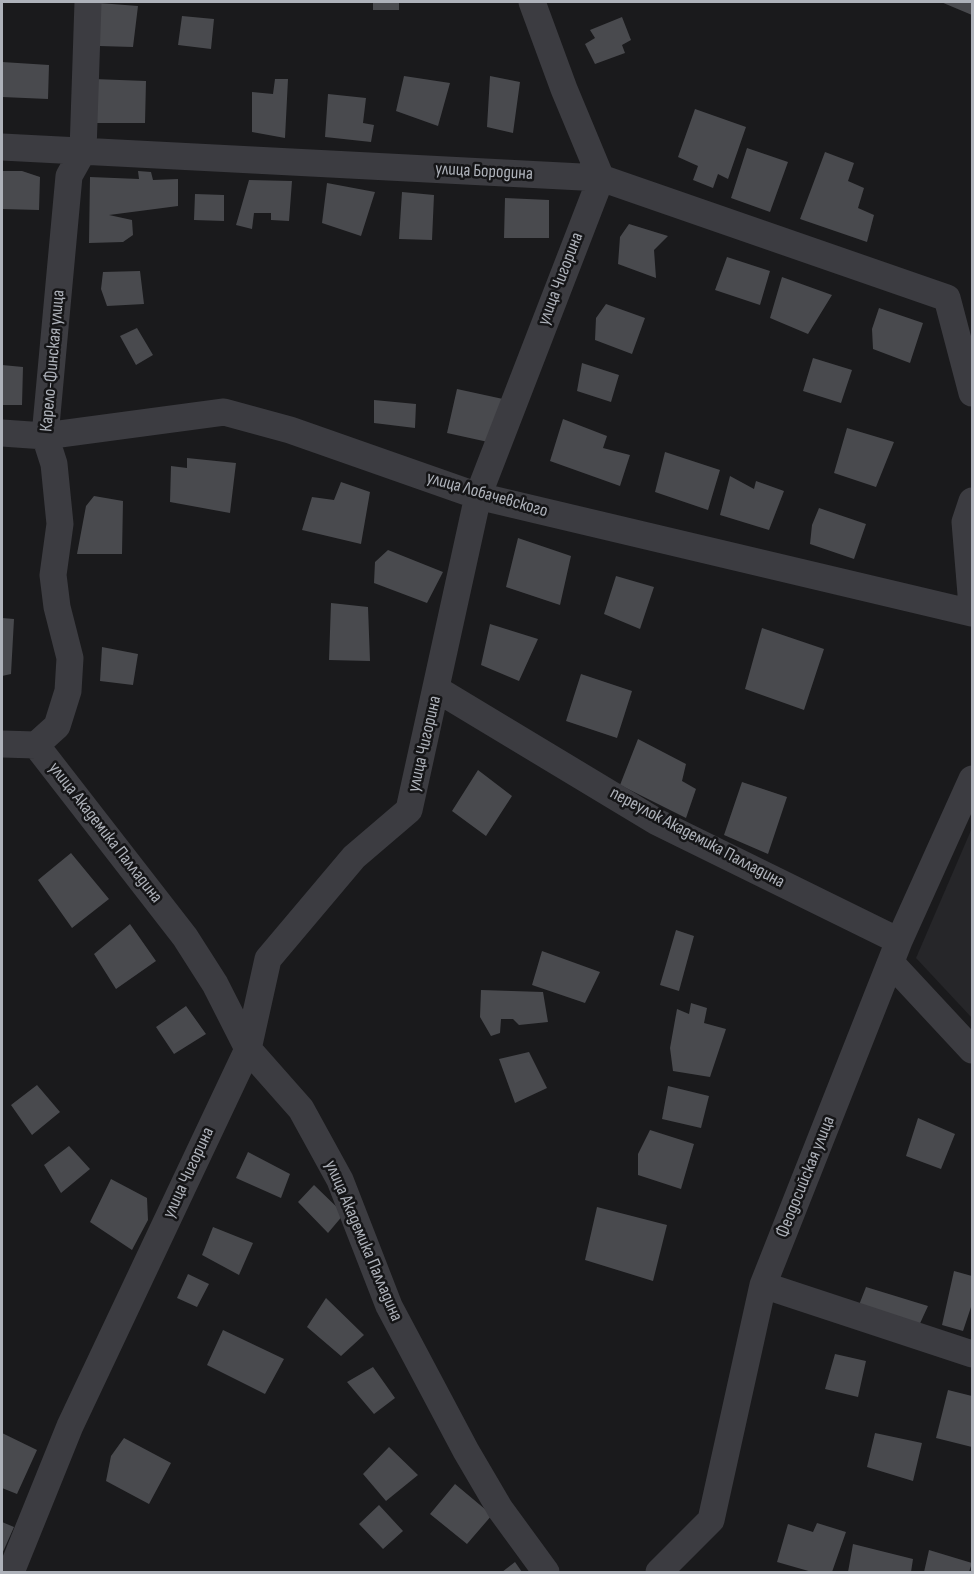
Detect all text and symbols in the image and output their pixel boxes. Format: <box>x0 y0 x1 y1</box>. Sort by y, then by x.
street label: улица Бородина <box>435 159 533 185</box>
street label: улица Чигорина <box>533 229 589 329</box>
street label: Карело-Финская улица <box>36 289 70 433</box>
street label: улица Лобачевского <box>424 467 550 523</box>
street label: улица Чигорина <box>403 694 447 794</box>
street label: улица Академика Палладина <box>43 758 167 908</box>
street label: переулок Академика Палладина <box>606 783 788 893</box>
street label: Феодосийская улица <box>772 1113 840 1241</box>
street label: улица Чигорина <box>159 1124 219 1222</box>
street label: улица Академика Палладина <box>319 1157 407 1325</box>

